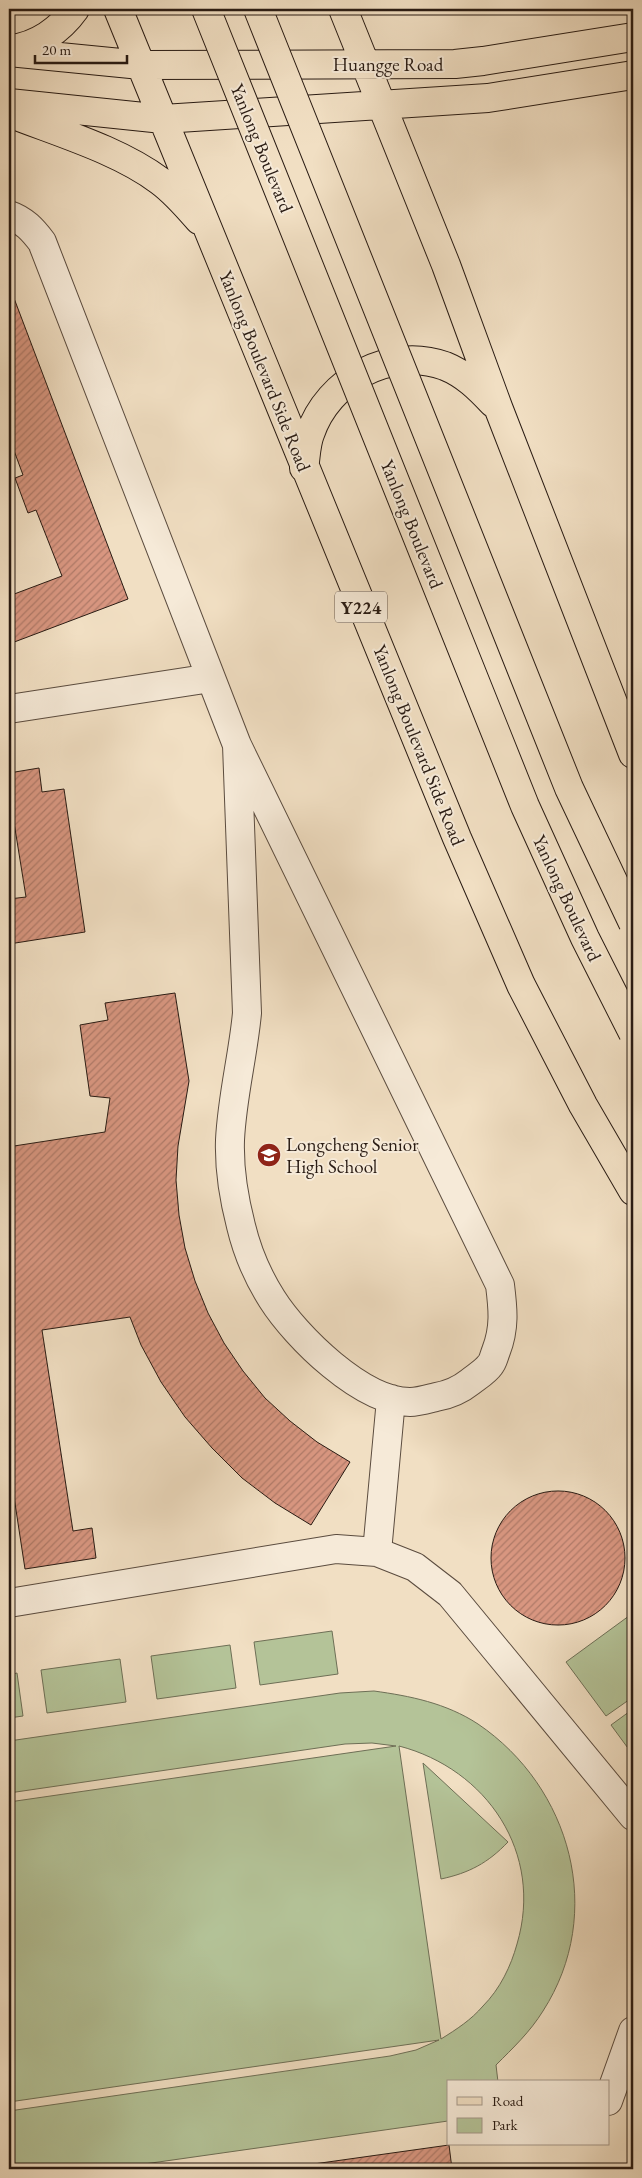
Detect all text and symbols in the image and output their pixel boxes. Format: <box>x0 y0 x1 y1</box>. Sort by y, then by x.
scale bar <box>35 32 128 64</box>
text: 20 m <box>42 40 71 59</box>
street label: Huangge Road <box>333 52 444 77</box>
street label: Yanlong Boulevard <box>225 80 299 216</box>
street label: Yanlong Boulevard Side Road <box>213 267 317 476</box>
street label: Yanlong Boulevard <box>375 456 449 592</box>
road number: Y224 <box>335 592 387 622</box>
street label: Yanlong Boulevard Side Road <box>367 641 471 850</box>
street label: Yanlong Boulevard <box>527 831 607 966</box>
place label: Longcheng Senior High School <box>286 1132 419 1179</box>
school or university icon: Longcheng Senior High School <box>256 1142 282 1168</box>
legend <box>447 2080 610 2146</box>
text: Road <box>492 2091 524 2110</box>
text: Park <box>492 2115 519 2134</box>

